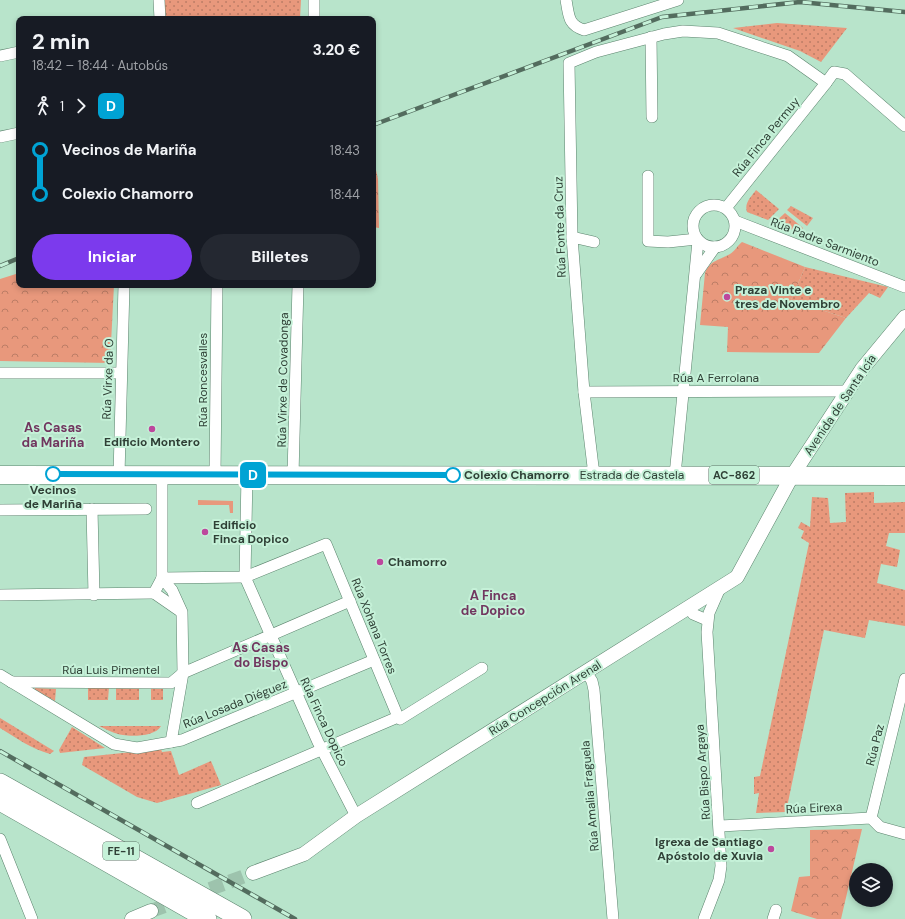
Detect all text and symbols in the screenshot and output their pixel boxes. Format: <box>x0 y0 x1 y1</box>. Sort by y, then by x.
text: 2 min <box>32 27 90 56</box>
text: 3.20 € <box>313 40 360 60</box>
text: 18:42 – 18:44 · Autobús <box>32 57 168 74</box>
street label: Rúa Finca Permuy <box>729 93 803 180</box>
icon: walk <box>32 95 54 117</box>
icon: forward <box>70 95 92 117</box>
text: D <box>106 97 116 115</box>
text: 1 <box>60 98 64 115</box>
text: Vecinos de Mariña <box>62 140 197 160</box>
text: 18:43 <box>330 142 360 159</box>
street label: Rúa Fonte da Cruz <box>550 176 570 278</box>
text: Colexio Chamorro <box>62 184 194 204</box>
text: 18:44 <box>330 186 360 203</box>
street label: Rúa Padre Sarmiento <box>768 214 882 270</box>
button: Iniciar <box>32 234 192 280</box>
button: Billetes <box>200 234 360 280</box>
place label: Praza Vinte e tres de Novembro <box>735 282 840 312</box>
marker: Praza Vinte e tres de Novembro <box>722 292 732 302</box>
street label: Rúa Virxe de Covadonga <box>274 312 292 448</box>
street label: Rúa Roncesvalles <box>195 333 211 427</box>
street label: Rúa Virxe da O <box>99 338 117 420</box>
street label: Avenida de Santa Icía <box>800 351 880 459</box>
street label: Rúa A Ferrolana <box>673 370 759 386</box>
district label: As Casas da Mariña <box>22 419 84 451</box>
marker: Edificio Montero <box>147 424 157 434</box>
place label: Edificio Montero <box>104 434 200 450</box>
line badge: D <box>240 462 266 488</box>
marker: Vecinos de Mariña <box>45 466 61 482</box>
text: D <box>248 466 258 484</box>
road number: AC-862 <box>709 466 759 484</box>
marker: Colexio Chamorro <box>445 467 461 483</box>
place label: Colexio Chamorro <box>464 467 569 483</box>
street label: Estrada de Castela <box>580 467 684 483</box>
place label: Vecinos de Mariña <box>24 482 82 512</box>
place label: Edificio Finca Dopico <box>213 517 289 547</box>
marker: Edificio Finca Dopico <box>200 527 210 537</box>
place label: Chamorro <box>388 554 447 570</box>
marker: Chamorro <box>375 557 385 567</box>
street label: Rúa Xohana Torres <box>347 576 401 676</box>
district label: A Finca de Dopico <box>461 587 525 619</box>
district label: As Casas do Bispo <box>232 639 290 671</box>
street label: Rúa Concepción Arenal <box>486 657 604 739</box>
street label: Rúa Luis Pimentel <box>62 662 160 678</box>
street label: Rúa Finca Dopico <box>296 675 352 769</box>
street label: Rúa Losada Diéguez <box>181 676 289 732</box>
street label: Rúa Paz <box>862 722 888 768</box>
street label: Rúa Bispo Argaya <box>692 724 714 820</box>
street label: Rúa Amalia Fraguela <box>577 740 603 852</box>
street label: Rúa Eirexa <box>785 799 843 817</box>
place label: Igrexa de Santiago Apóstolo de Xuvia <box>655 834 763 864</box>
road number: FE-11 <box>103 842 139 860</box>
marker: Igrexa de Santiago Apóstolo de Xuvia <box>766 844 776 854</box>
map controls <box>849 863 893 907</box>
button: layers <box>849 863 893 907</box>

